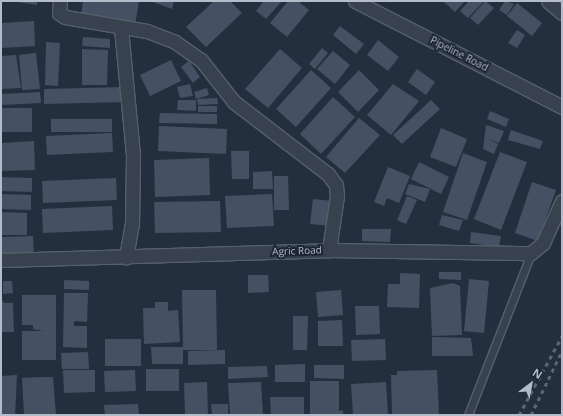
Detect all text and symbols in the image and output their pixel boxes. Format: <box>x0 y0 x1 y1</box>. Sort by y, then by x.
street label: Pipeline Road <box>428 34 490 74</box>
street label: Agric Road <box>272 244 322 258</box>
north arrow <box>511 364 551 404</box>
text: N <box>530 365 545 382</box>

